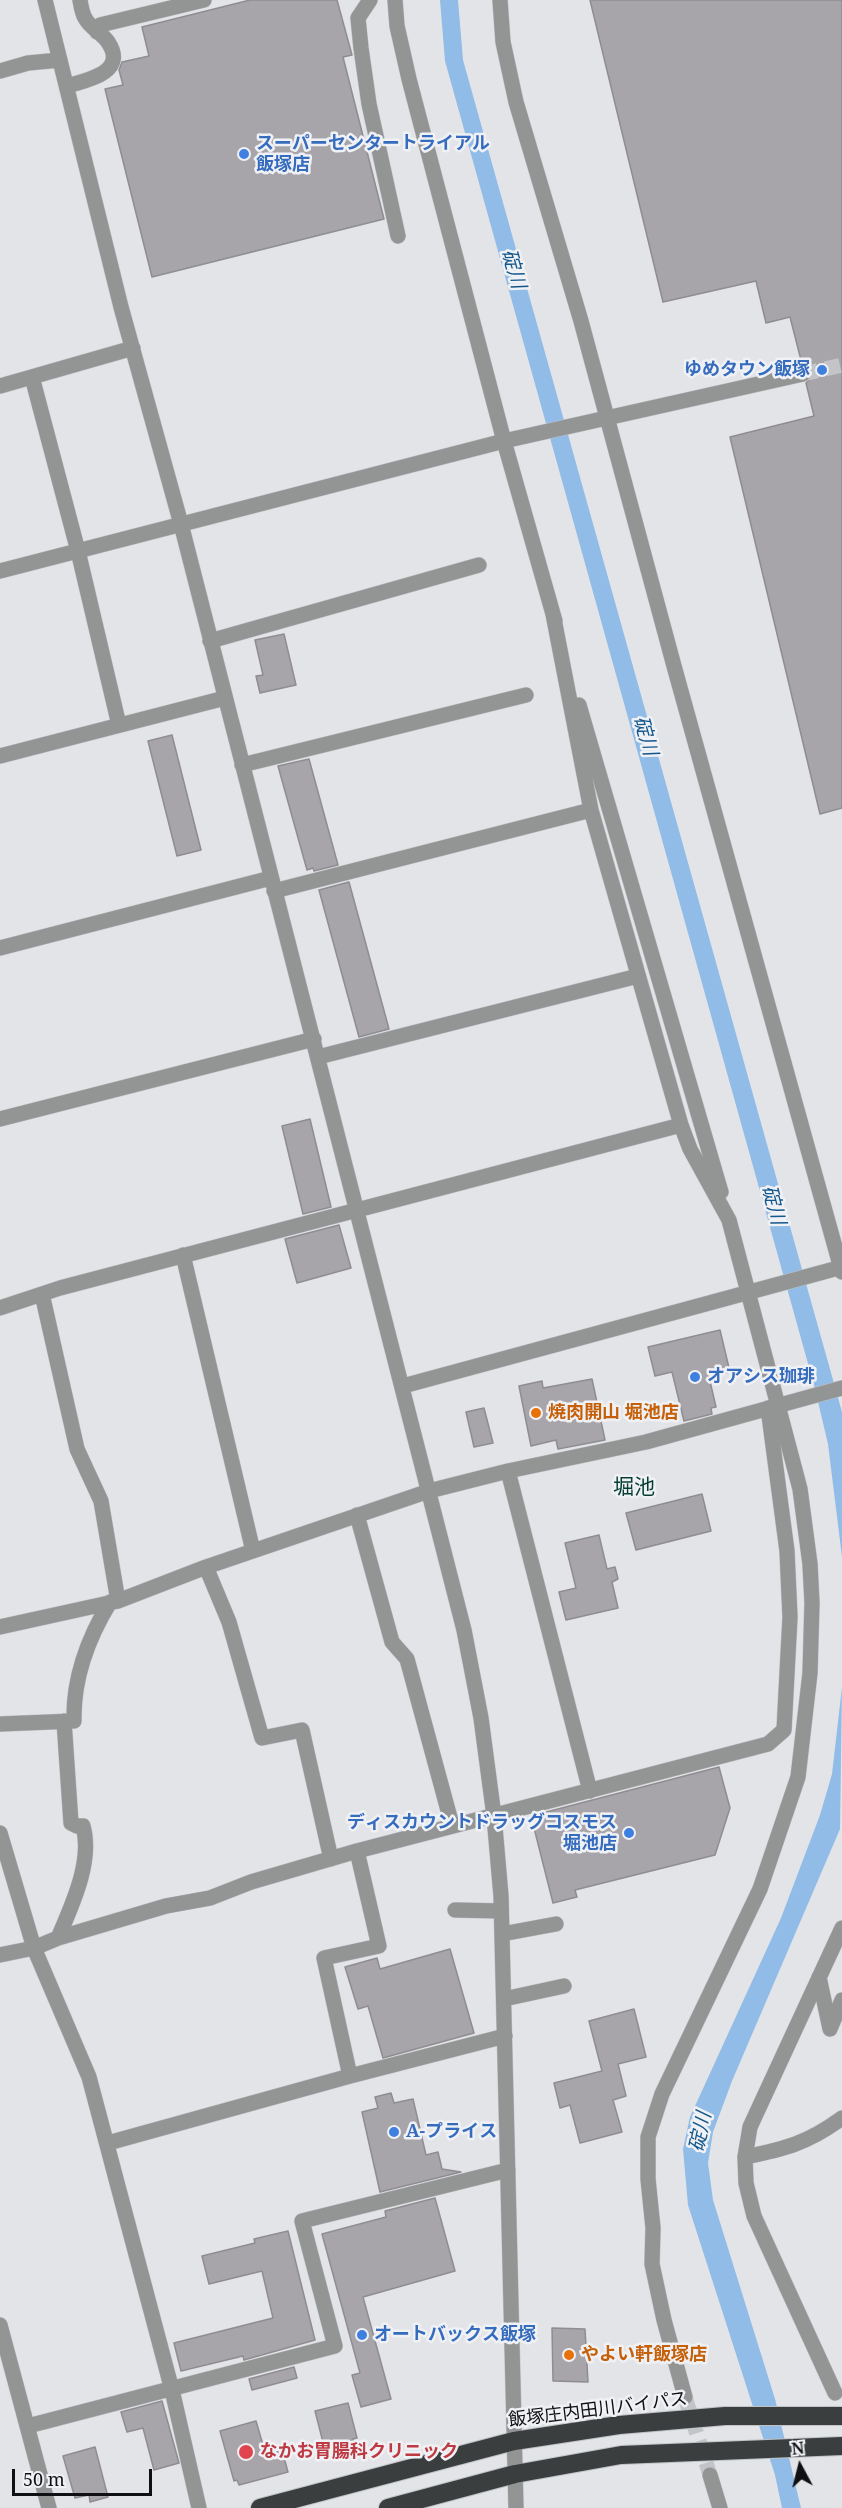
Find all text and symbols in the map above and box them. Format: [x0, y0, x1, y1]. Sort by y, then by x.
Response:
place label: スーパーセンタートライアル 飯塚店 [256, 133, 490, 176]
marker: スーパーセンタートライアル 飯塚店 [237, 147, 251, 161]
water label: 碇川 [496, 246, 530, 292]
place label: ゆめタウン飯塚 [684, 359, 810, 381]
marker: ゆめタウン飯塚 [815, 363, 829, 377]
water label: 碇川 [628, 713, 662, 759]
water label: 碇川 [756, 1183, 790, 1227]
place label: オアシス珈琲 [707, 1366, 815, 1388]
marker: オアシス珈琲 [688, 1370, 702, 1384]
place label: 焼肉開山 堀池店 [548, 1402, 679, 1424]
marker: 焼肉開山 堀池店 [529, 1406, 543, 1420]
district label: 堀池 [613, 1475, 655, 1501]
place label: ディスカウントドラッグコスモス 堀池店 [347, 1812, 617, 1854]
marker: ディスカウントドラッグコスモス 堀池店 [622, 1826, 636, 1840]
water label: 碇川 [685, 2110, 717, 2154]
place label: A-プライス [406, 2121, 497, 2143]
marker: A-プライス [387, 2125, 401, 2139]
place label: オートバックス飯塚 [374, 2324, 536, 2346]
marker: オートバックス飯塚 [355, 2328, 369, 2342]
place label: やよい軒飯塚店 [581, 2344, 707, 2366]
marker: やよい軒飯塚店 [562, 2348, 576, 2362]
street label: 飯塚庄内田川バイパス [507, 2388, 689, 2432]
north arrow [770, 2436, 830, 2496]
text: N [790, 2436, 805, 2460]
place label: なかお胃腸科クリニック [260, 2441, 458, 2463]
marker: なかお胃腸科クリニック [237, 2443, 255, 2461]
scale bar [15, 2457, 154, 2495]
text: 50 m [23, 2467, 65, 2491]

